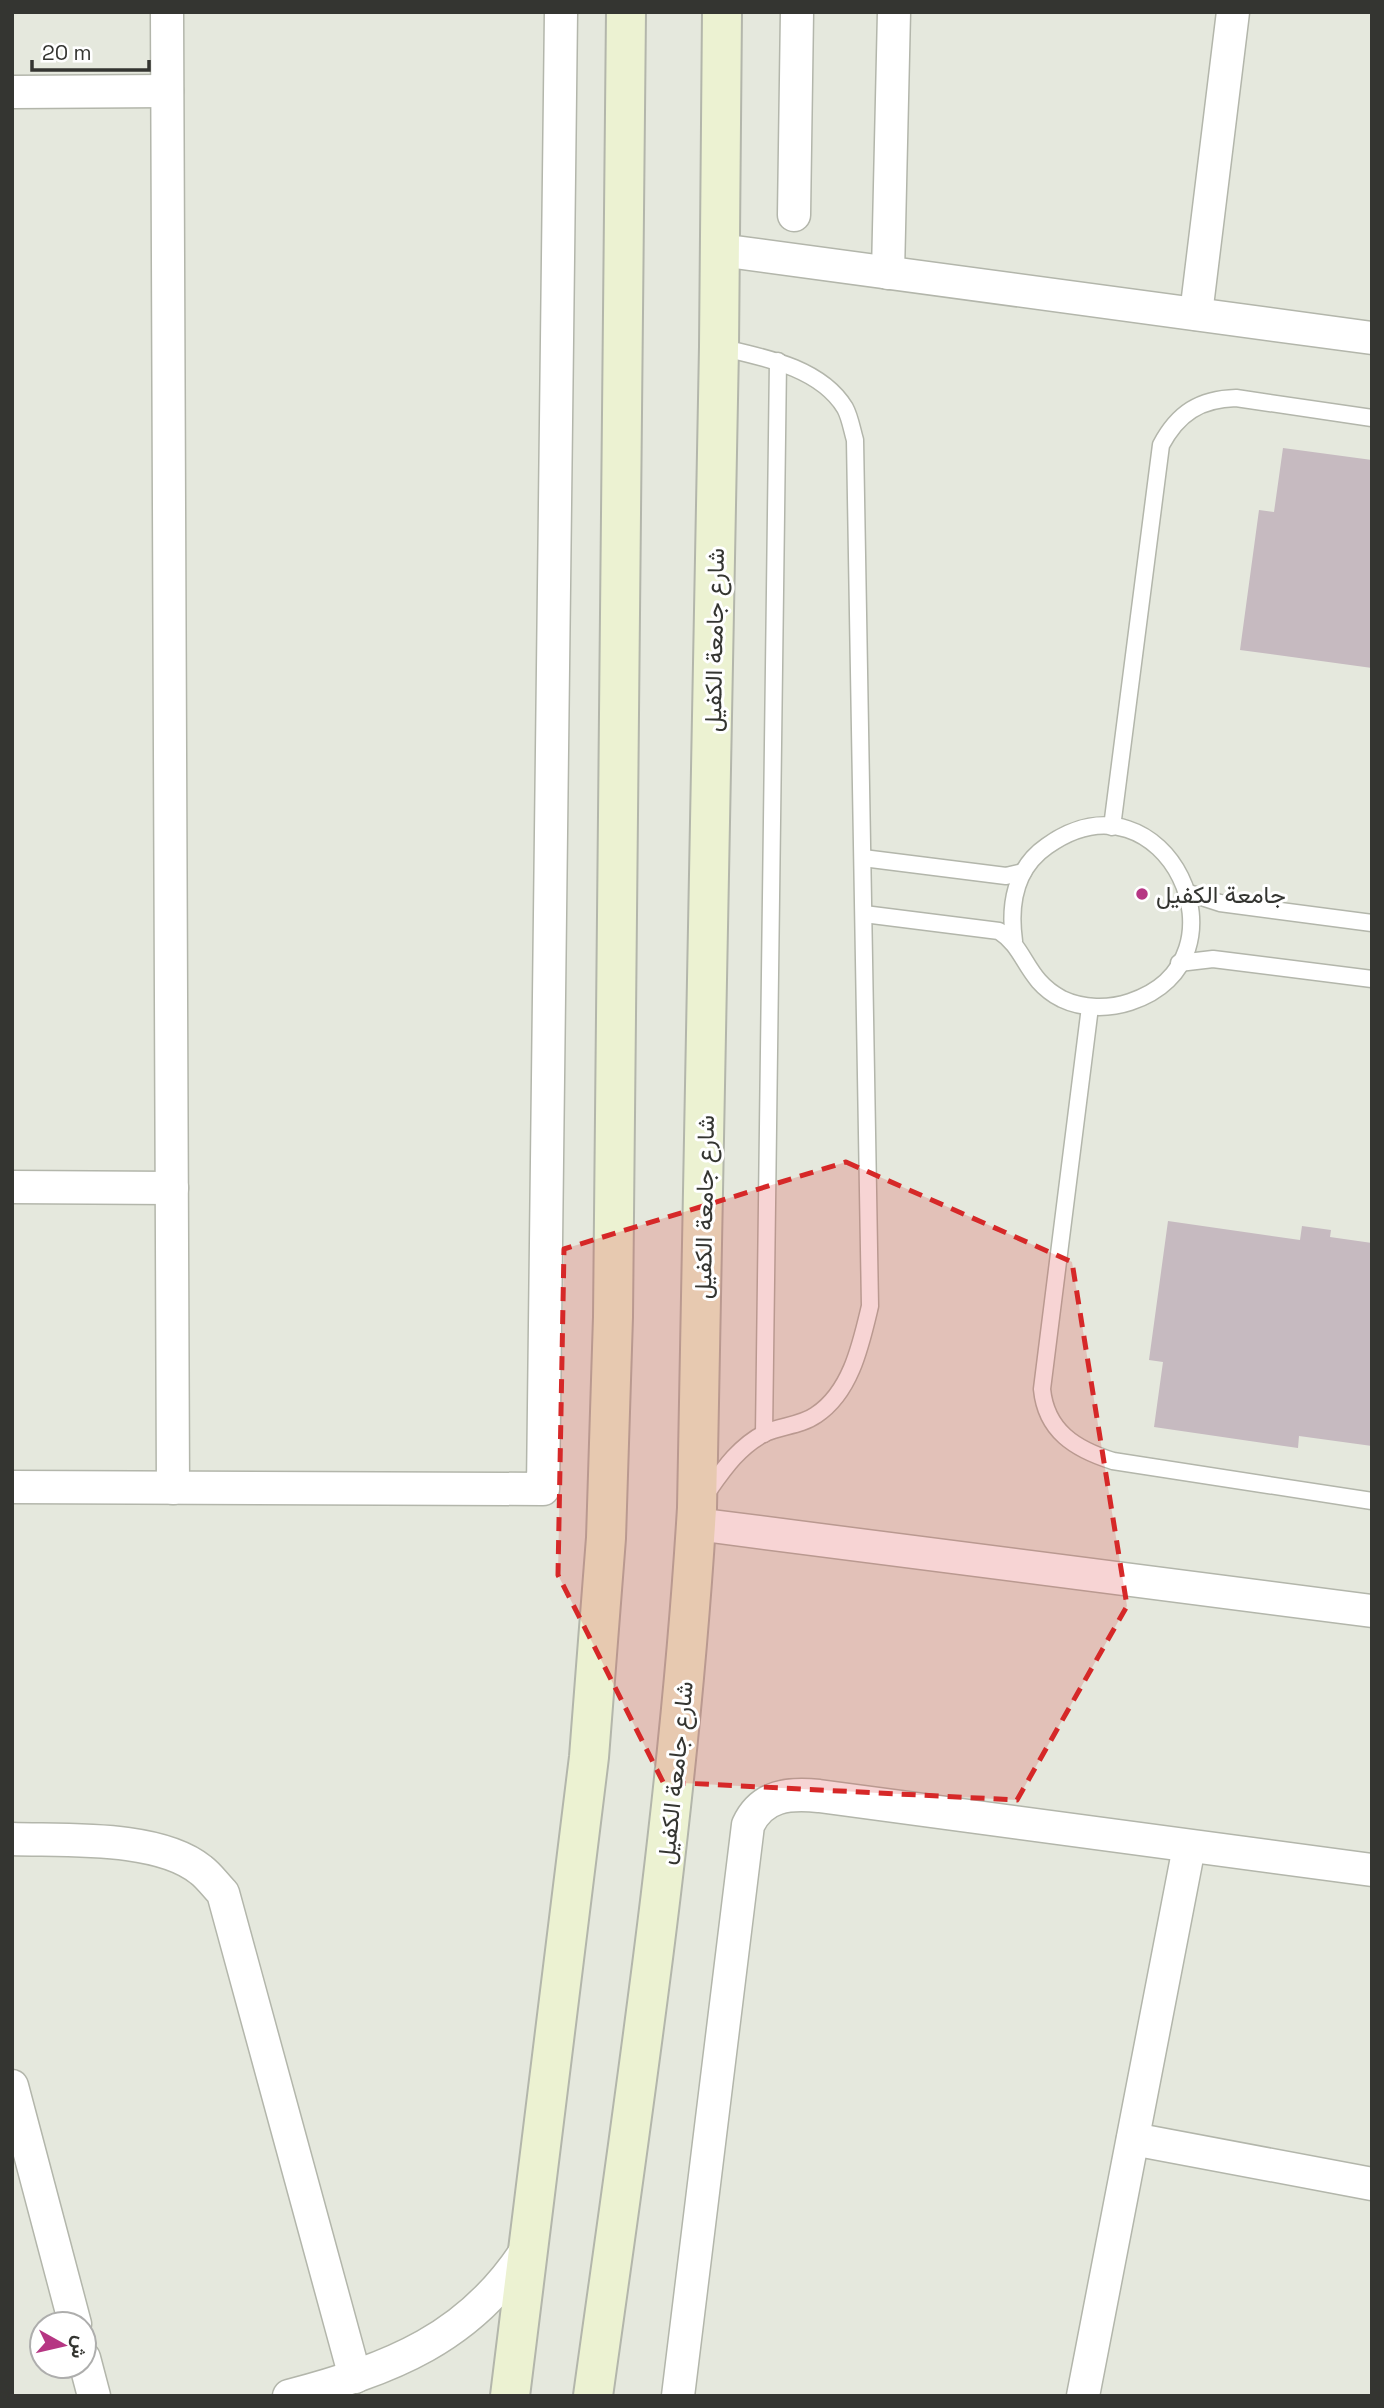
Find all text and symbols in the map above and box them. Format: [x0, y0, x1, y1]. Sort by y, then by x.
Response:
scale bar [32, 28, 149, 72]
text: 20 m [42, 39, 92, 66]
street label: شارع جامعة الكفيل [697, 548, 732, 732]
place label: جامعة الكفيل [1156, 879, 1286, 910]
marker: جامعة الكفيل [1134, 886, 1150, 902]
street label: شارع جامعة الكفيل [687, 1115, 722, 1299]
street label: شارع جامعة الكفيل [650, 1680, 701, 1866]
north arrow [28, 2310, 98, 2380]
text: ش [65, 2334, 93, 2361]

